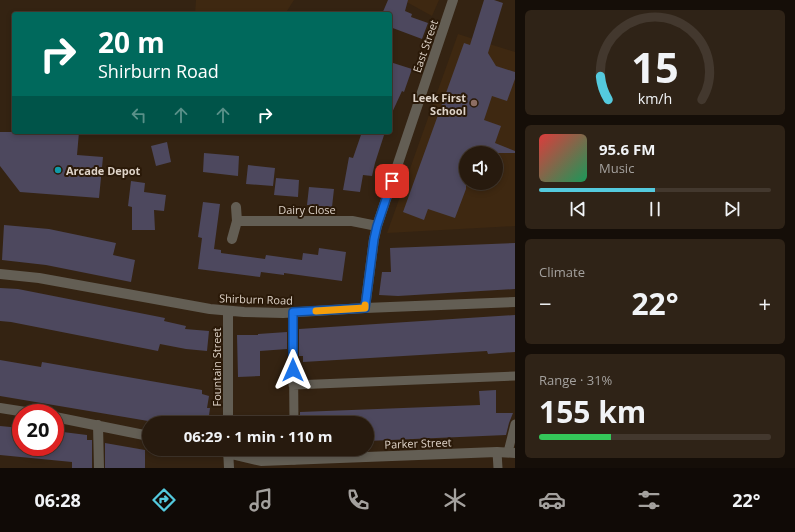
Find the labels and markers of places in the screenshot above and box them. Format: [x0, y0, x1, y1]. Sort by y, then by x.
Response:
place label: Leek First School [412, 90, 466, 118]
marker: Leek First School [469, 98, 479, 108]
place label: Arcade Depot [66, 163, 141, 178]
pin [375, 164, 409, 198]
marker: Arcade Depot [53, 165, 63, 175]

